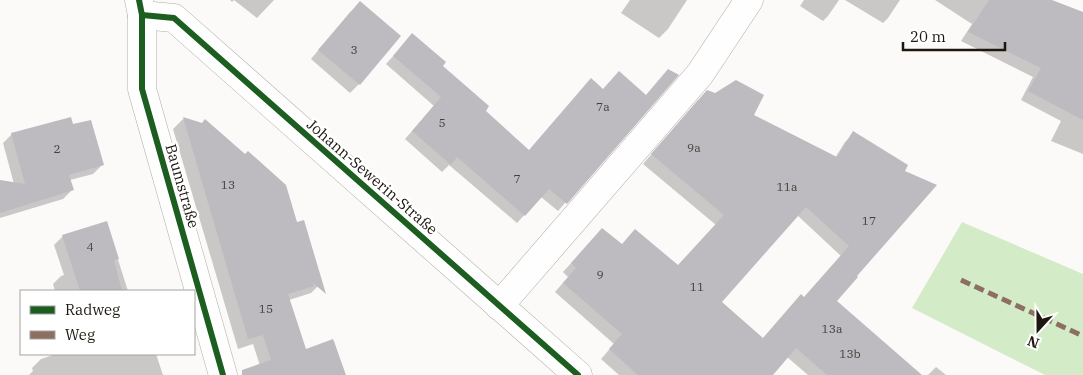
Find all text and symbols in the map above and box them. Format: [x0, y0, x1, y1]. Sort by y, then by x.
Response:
scale bar [903, 20, 1006, 52]
text: 20 m [910, 27, 946, 46]
house number: 3 [350, 42, 358, 57]
house number: 7a [596, 99, 610, 114]
street label: Johann-Sewerin-Straße [303, 115, 442, 239]
house number: 5 [438, 115, 446, 130]
house number: 9a [687, 140, 701, 155]
house number: 2 [53, 141, 61, 156]
street label: Baumstraße [161, 142, 204, 230]
house number: 7 [513, 171, 521, 186]
house number: 13 [221, 177, 235, 192]
house number: 11a [777, 179, 798, 194]
house number: 17 [862, 213, 876, 228]
house number: 4 [86, 239, 94, 254]
house number: 9 [596, 267, 604, 282]
house number: 11 [690, 279, 704, 294]
legend [20, 290, 195, 355]
text: Radweg [65, 300, 120, 319]
house number: 15 [259, 301, 273, 316]
north arrow [1013, 305, 1063, 355]
house number: 13a [822, 321, 843, 336]
text: Weg [65, 325, 95, 344]
text: N [1025, 332, 1042, 353]
house number: 13b [839, 346, 861, 361]

